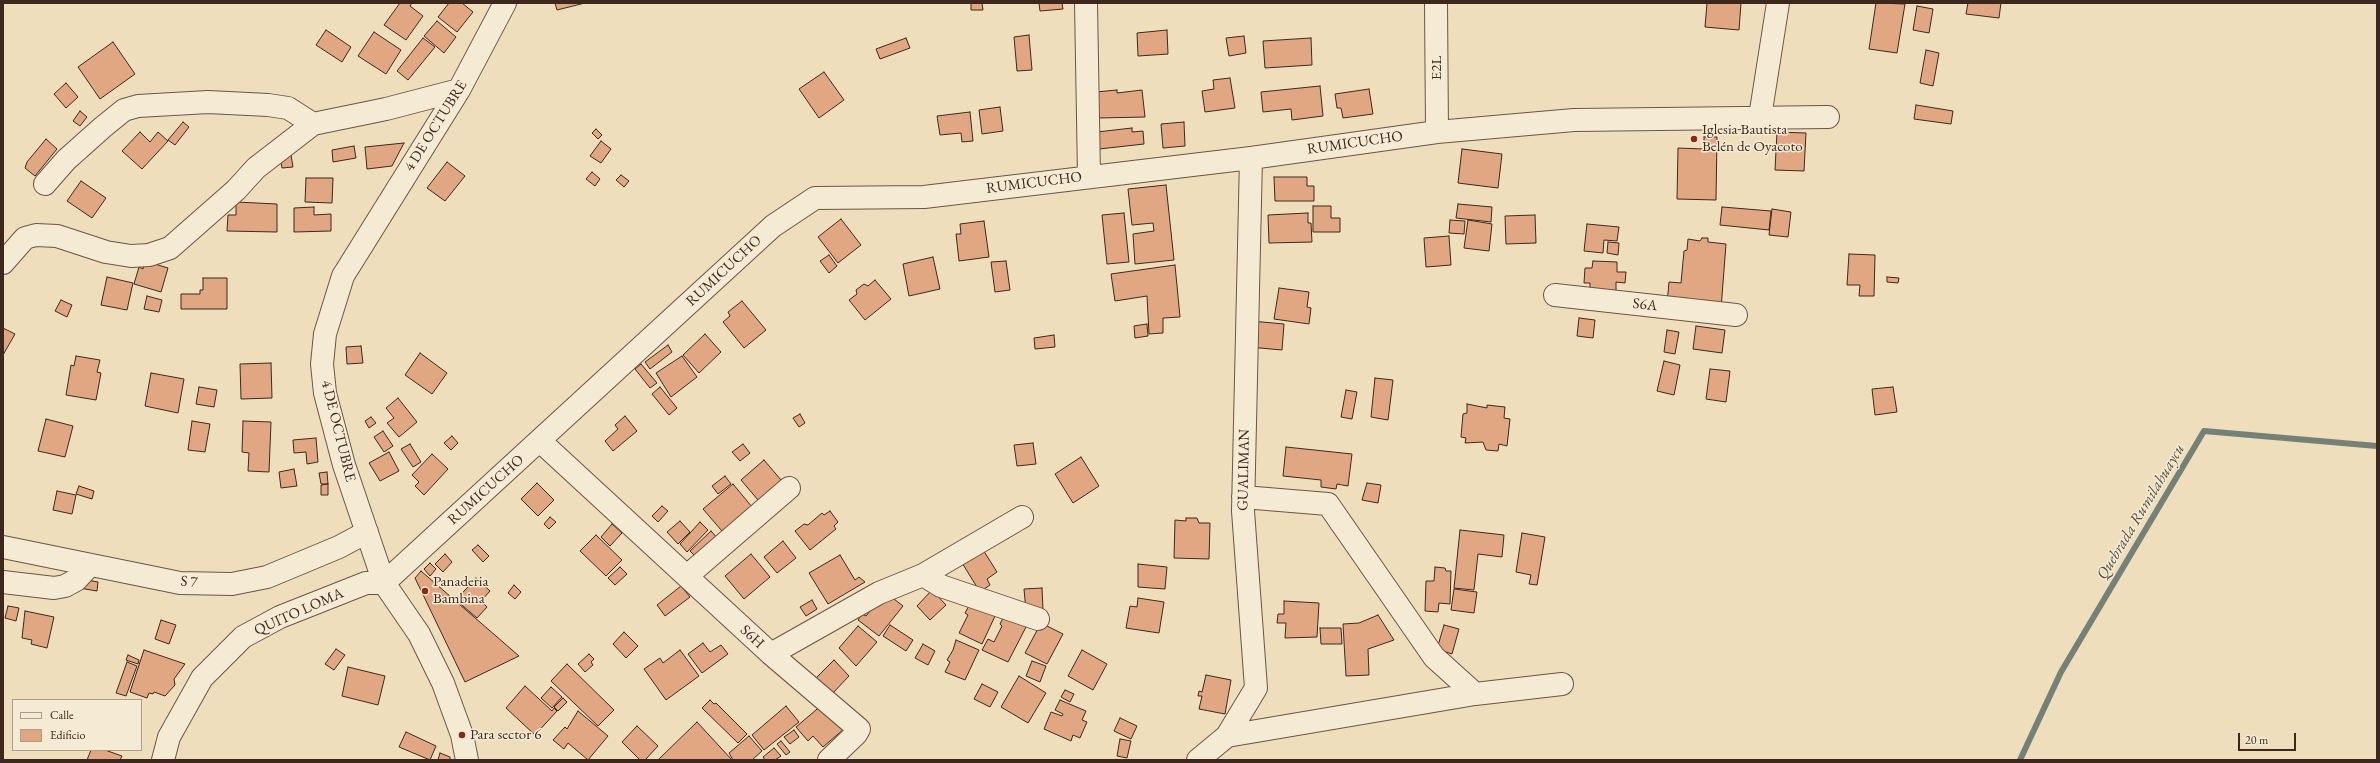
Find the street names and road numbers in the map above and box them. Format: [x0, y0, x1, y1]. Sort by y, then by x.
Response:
street label: E2L [1428, 56, 1446, 80]
street label: 4 DE OCTUBRE [401, 77, 471, 175]
street label: RUMICUCHO [1306, 127, 1404, 159]
street label: RUMICUCHO [985, 168, 1083, 198]
street label: RUMICUCHO [683, 232, 765, 310]
street label: S6A [1632, 295, 1658, 315]
street label: 4 DE OCTUBRE [317, 378, 359, 484]
street label: GUALIMAN [1234, 429, 1254, 511]
street label: RUMICUCHO [444, 451, 528, 529]
street label: S 7 [180, 572, 198, 592]
street label: QUITO LOMA [252, 584, 346, 640]
street label: S6H [736, 621, 768, 653]

